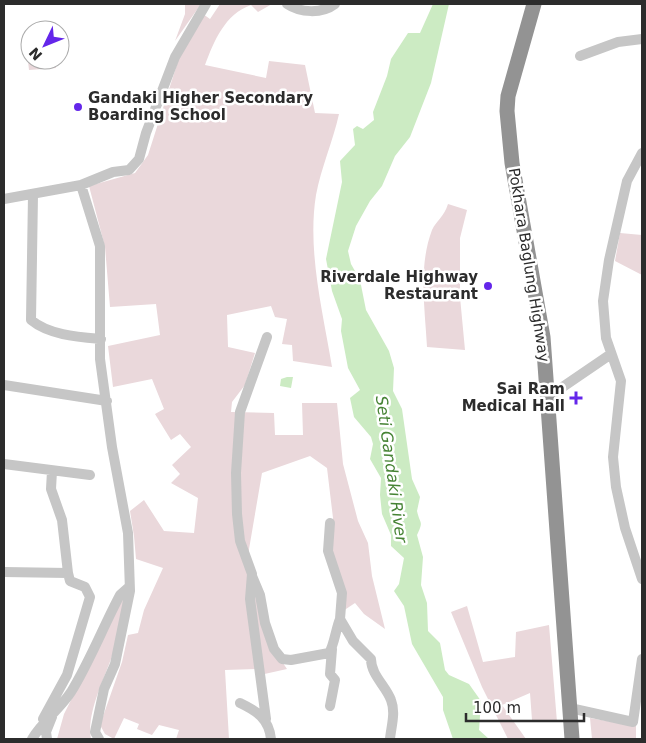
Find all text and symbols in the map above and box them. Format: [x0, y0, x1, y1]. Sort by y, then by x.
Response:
north arrow [20, 20, 70, 70]
text: N [26, 44, 45, 64]
place label: Gandaki Higher Secondary Boarding School [88, 89, 313, 124]
marker: Gandaki Higher Secondary Boarding School [72, 101, 84, 113]
street label: Pokhara Baglung Highway [505, 167, 553, 364]
place label: Riverdale Highway Restaurant [320, 268, 478, 303]
marker: Riverdale Highway Restaurant [482, 280, 494, 292]
place label: Sai Ram Medical Hall [462, 380, 565, 415]
marker: Sai Ram Medical Hall [569, 391, 583, 405]
water label: Seti Gandaki River [372, 394, 411, 545]
scale bar [466, 690, 584, 722]
text: 100 m [473, 699, 521, 717]

